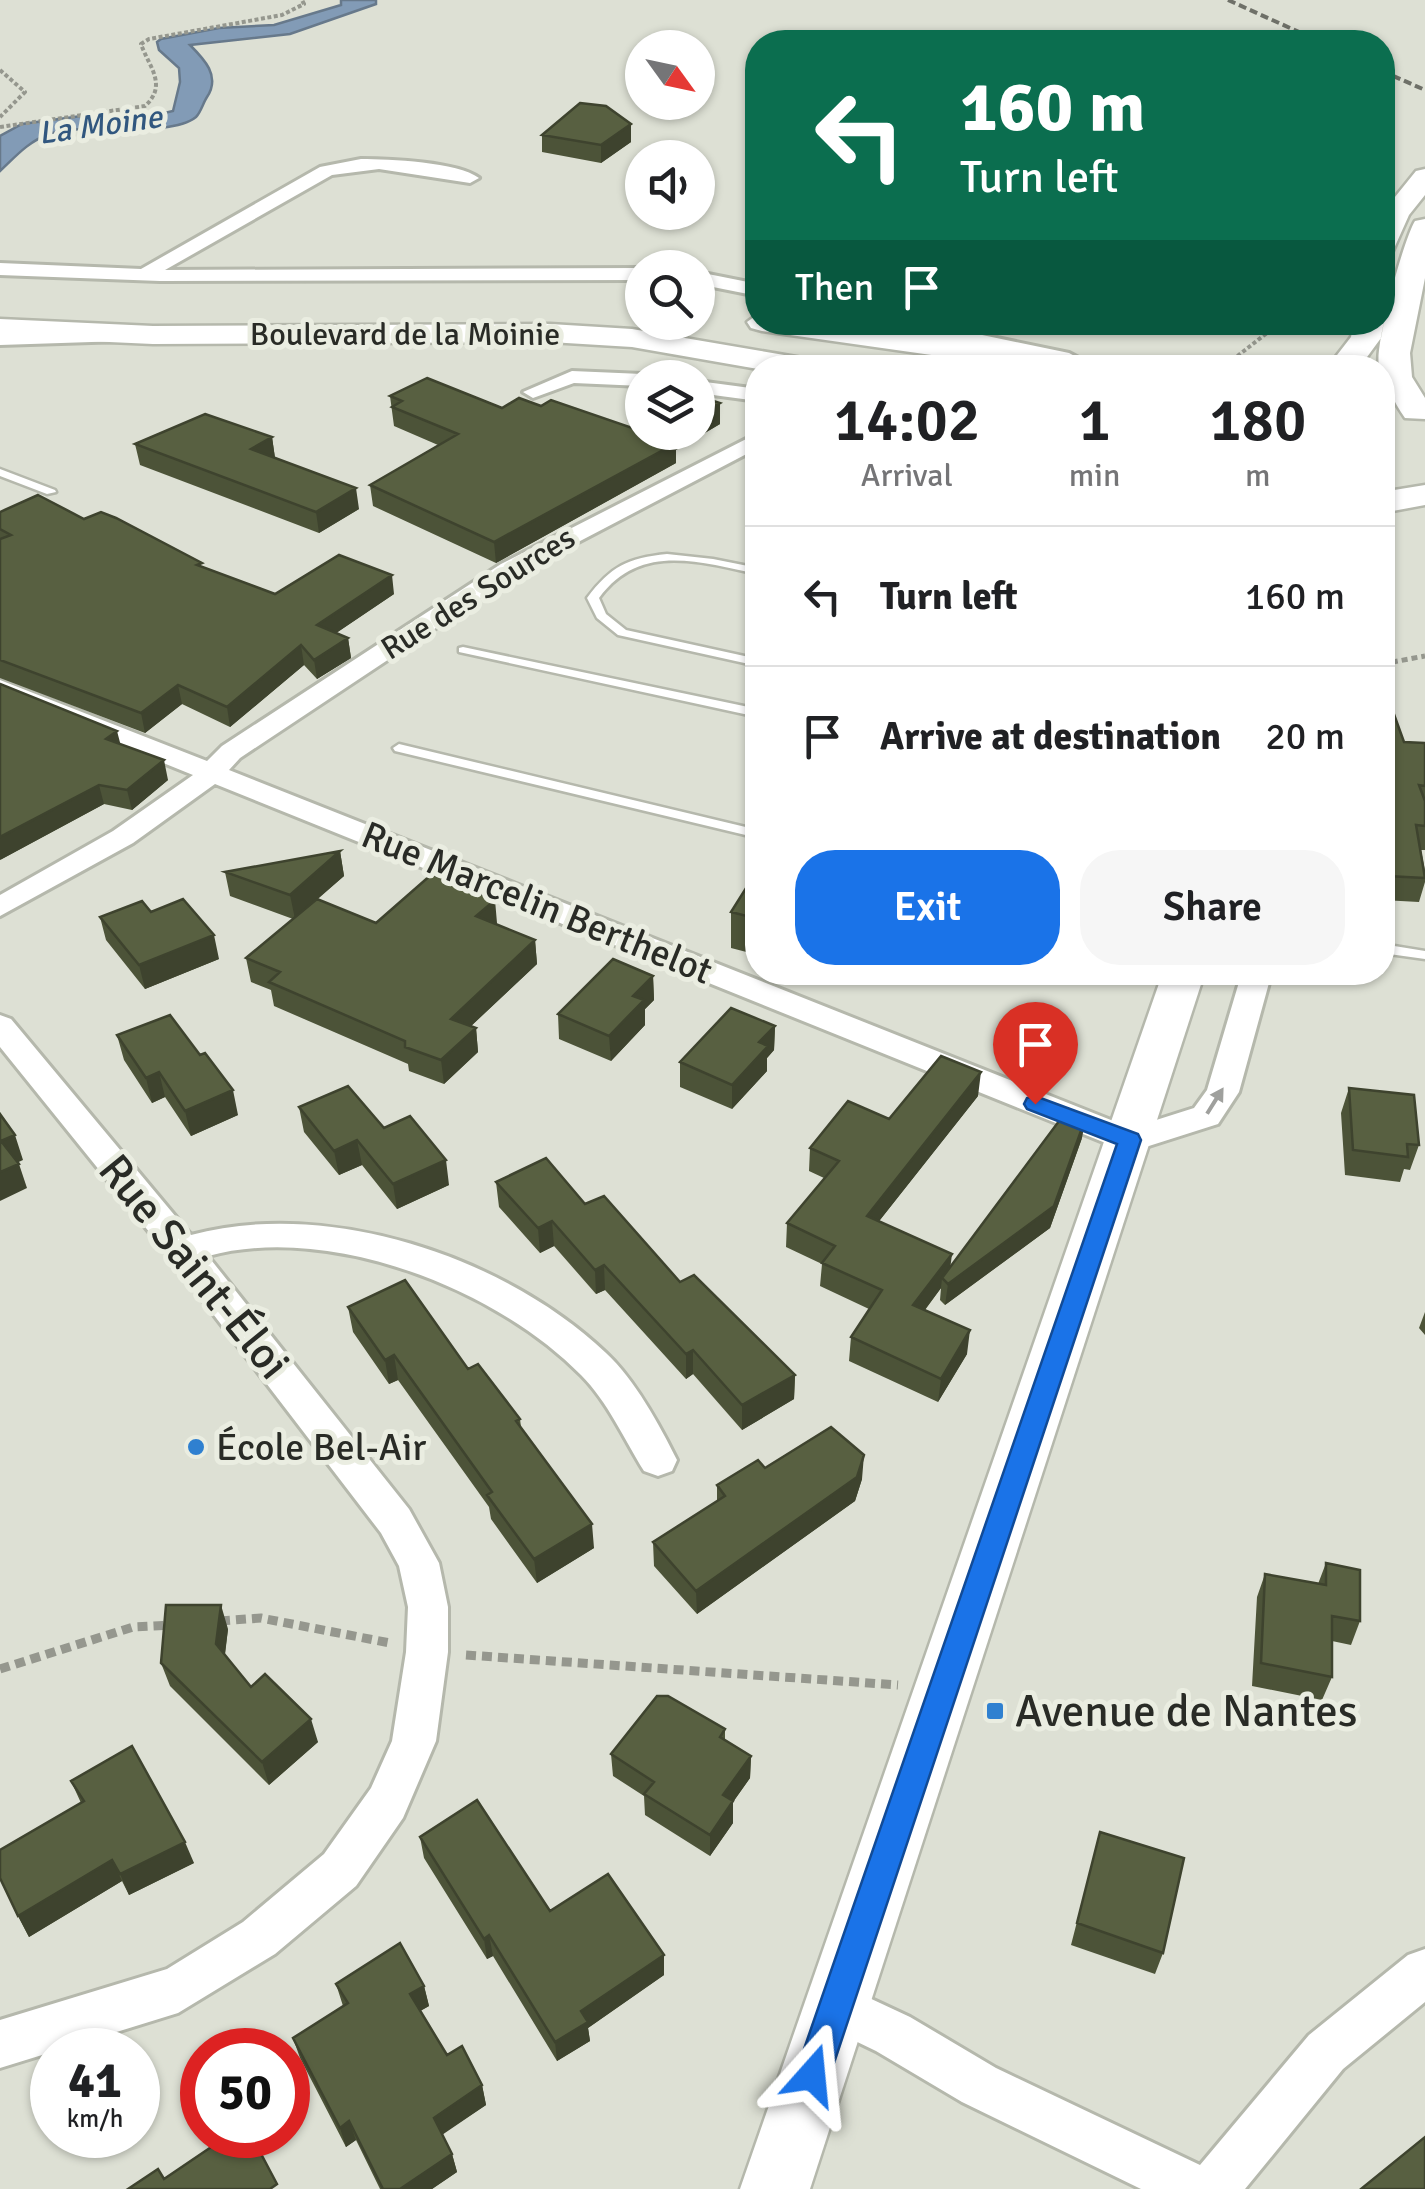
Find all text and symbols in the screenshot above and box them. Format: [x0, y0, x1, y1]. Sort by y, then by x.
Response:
north arrow [625, 30, 715, 120]
map controls [625, 30, 715, 450]
text: 160 m [960, 64, 1145, 150]
icon: left [795, 70, 925, 200]
water label: La Moine [36, 97, 166, 153]
button: sound [625, 140, 715, 230]
text: Turn left [960, 150, 1119, 205]
button: search [625, 250, 715, 340]
icon: arrive [894, 260, 949, 315]
text: Then [795, 264, 874, 311]
street label: Boulevard de la Moinie [250, 315, 560, 354]
button: layers [625, 360, 715, 450]
text: 14:02 [834, 384, 980, 458]
text: 1 [1078, 384, 1111, 458]
text: 180 [1209, 384, 1306, 458]
text: Arrival [861, 456, 953, 495]
text: min [1069, 456, 1120, 495]
text: m [1245, 456, 1271, 495]
street label: Rue des Sources [374, 518, 582, 668]
icon: left [795, 569, 850, 624]
text: Turn left [880, 573, 1018, 620]
text: 160 m [1245, 573, 1345, 620]
icon: arrive [795, 709, 850, 764]
text: Arrive at destination [880, 713, 1221, 760]
text: 20 m [1265, 713, 1345, 760]
street label: Rue Marcelin Berthelot [355, 811, 719, 995]
button: Exit [795, 850, 1060, 965]
button: Share [1080, 850, 1345, 965]
pin [993, 1002, 1078, 1105]
icon: arrive [1008, 1017, 1063, 1072]
one-way arrow [1205, 1088, 1224, 1115]
street label: Rue Saint-Éloi [87, 1144, 301, 1390]
place label: École Bel-Air [216, 1424, 426, 1471]
marker: École Bel-Air [185, 1436, 207, 1458]
place label: Avenue de Nantes [1015, 1684, 1357, 1739]
marker: Avenue de Nantes [984, 1700, 1006, 1722]
position arrow [760, 2023, 864, 2127]
speed limit sign: 50 [180, 2028, 310, 2158]
text: 41 [68, 2050, 122, 2112]
text: km/h [67, 2103, 123, 2134]

